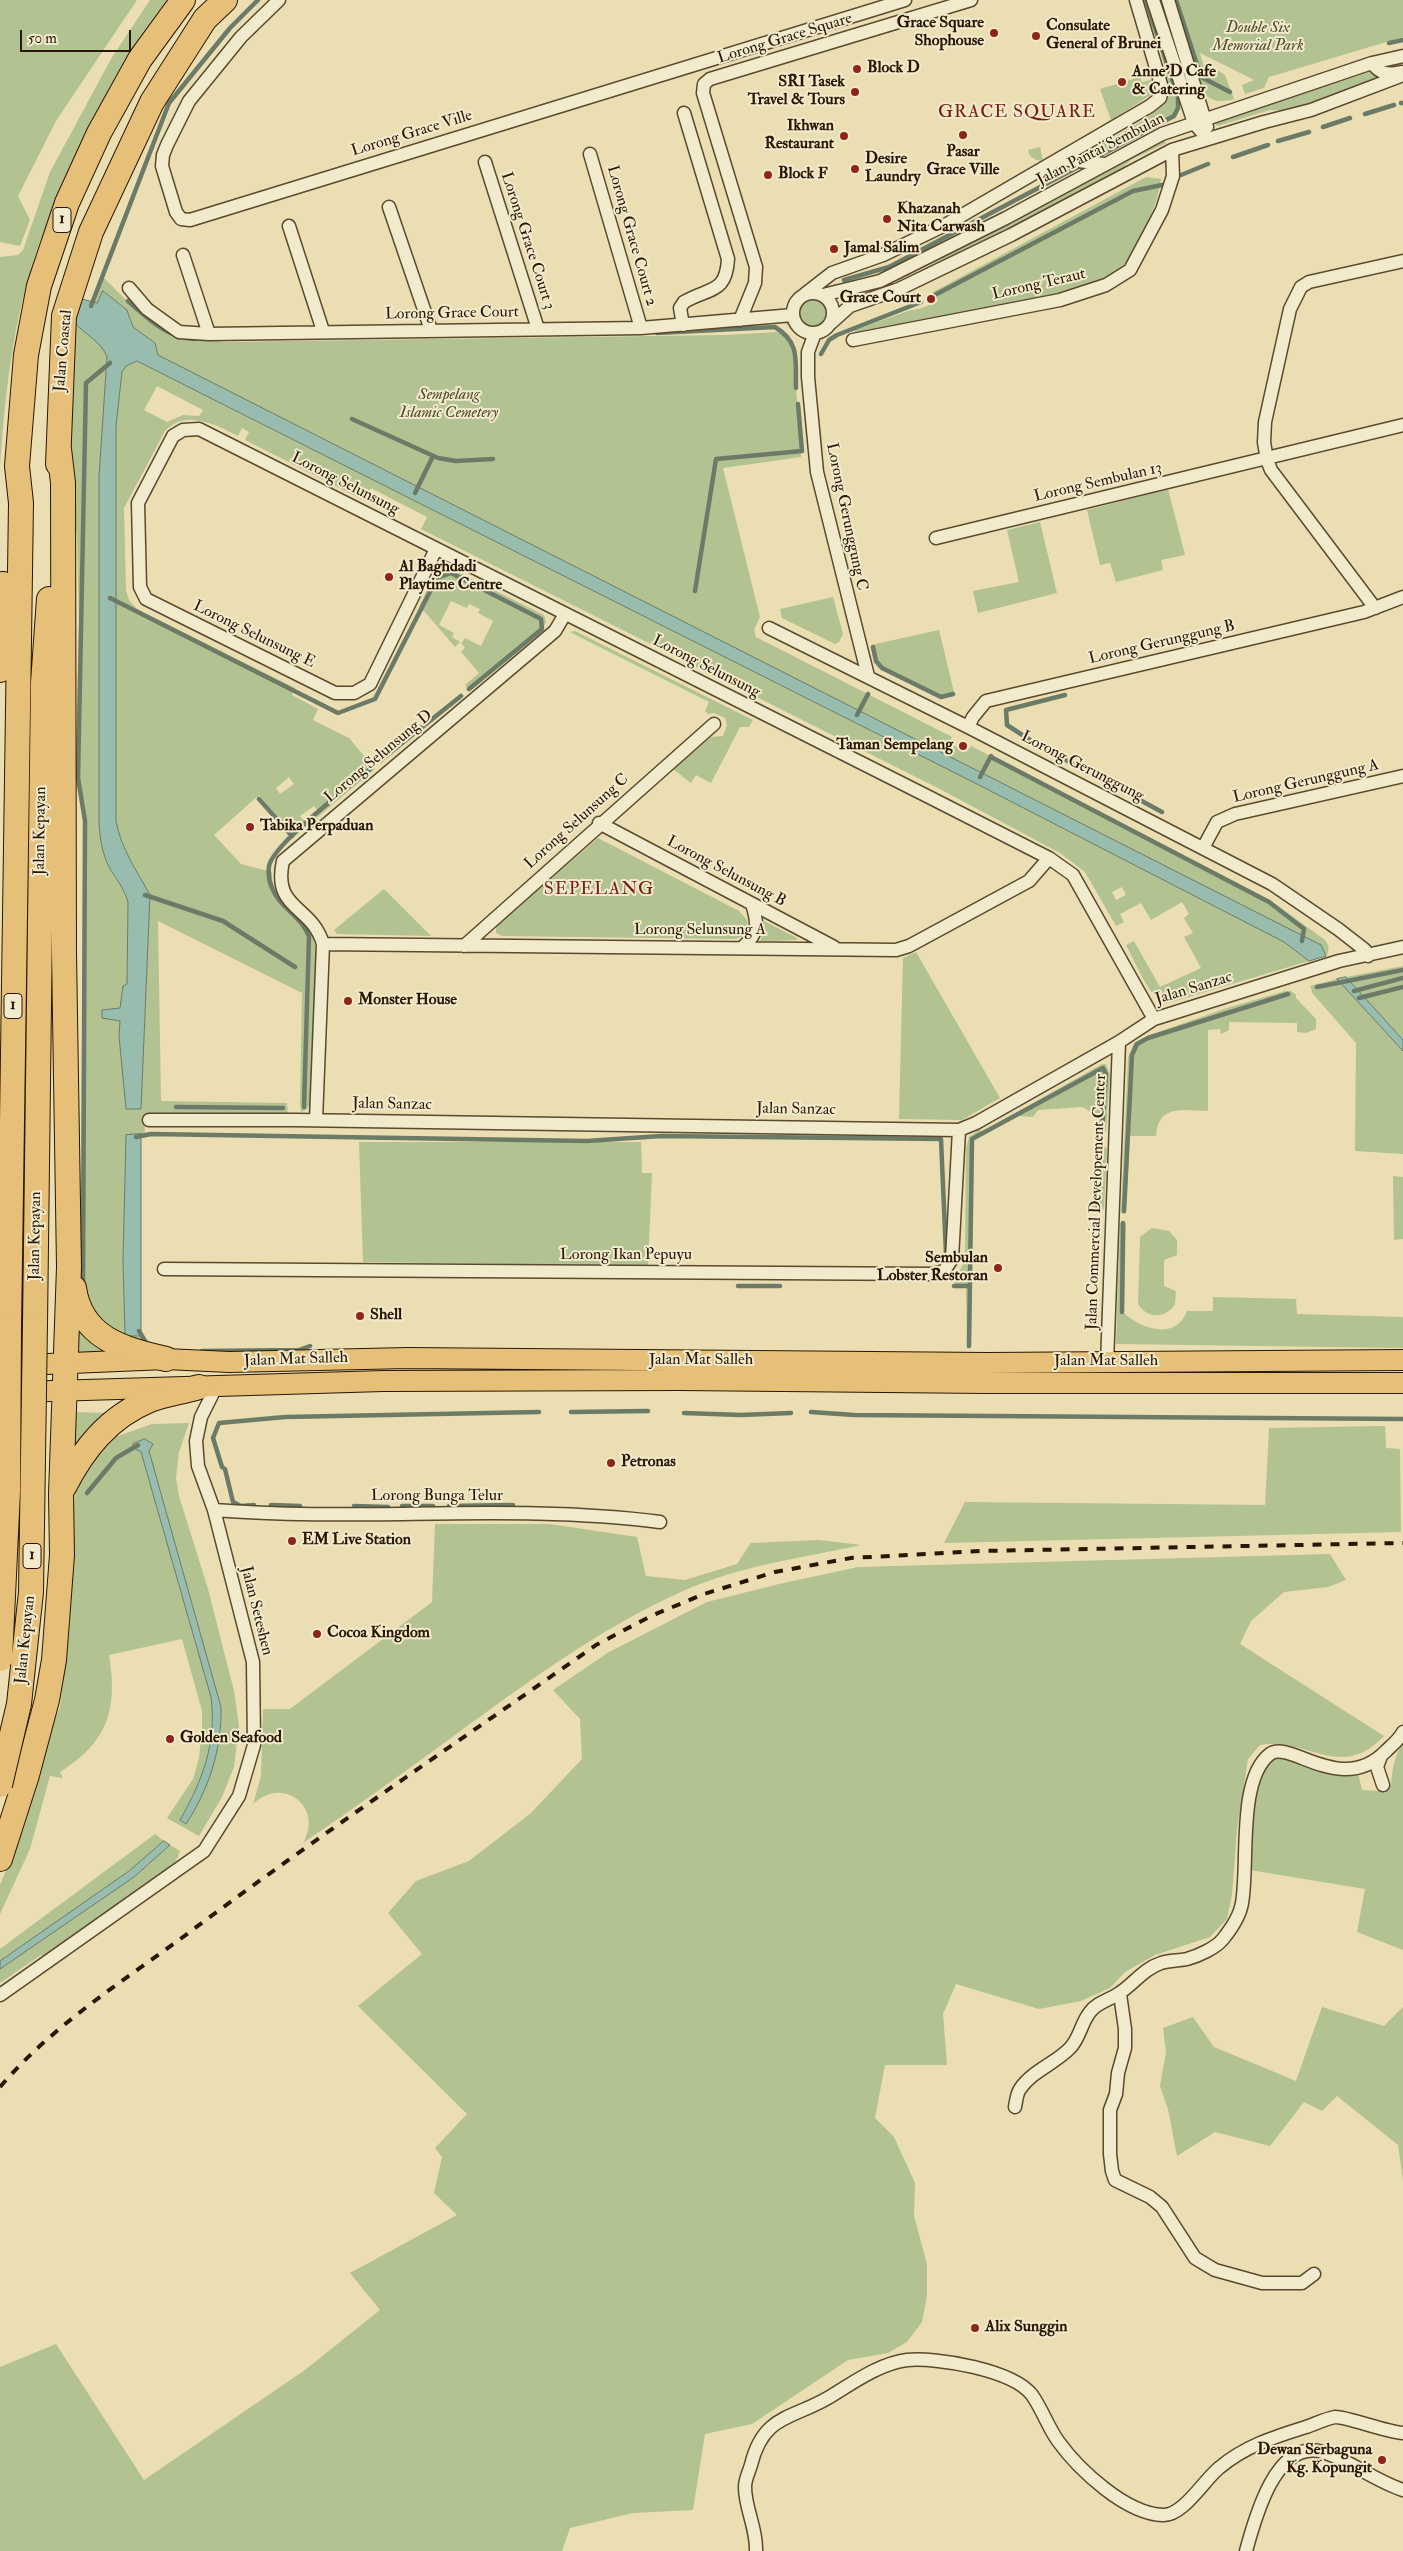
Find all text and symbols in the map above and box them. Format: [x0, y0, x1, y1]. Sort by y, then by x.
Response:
street label: Lorong Grace Square [715, 9, 855, 69]
place label: Grace Square Shophouse [897, 14, 984, 52]
place label: Consulate General of Brunei [1046, 17, 1161, 55]
park label: Double Six Memorial Park [1212, 19, 1304, 57]
scale bar [22, 20, 134, 52]
marker: Grace Square Shophouse [988, 27, 1000, 39]
text: 50 m [28, 29, 57, 48]
marker: Consulate General of Brunei [1030, 30, 1042, 42]
place label: Block D [867, 59, 920, 79]
marker: Block D [851, 63, 863, 75]
place label: Anne'D Cafe & Catering [1132, 63, 1216, 101]
place label: SRI Tasek Travel & Tours [748, 73, 845, 111]
marker: Anne'D Cafe & Catering [1116, 76, 1128, 88]
marker: SRI Tasek Travel & Tours [849, 86, 861, 98]
district label: GRACE SQUARE [936, 102, 1098, 124]
street label: Lorong Grace Ville [349, 107, 475, 161]
street label: Jalan Pantai Sembulan [1034, 109, 1168, 191]
place label: Ikhwan Restaurant [765, 117, 834, 155]
marker: Pasar Grace Ville [957, 129, 969, 141]
marker: Ikhwan Restaurant [838, 130, 850, 142]
place label: Pasar Grace Ville [927, 143, 999, 181]
place label: Desire Laundry [865, 150, 921, 188]
marker: Desire Laundry [849, 163, 861, 175]
street label: Lorong Grace Court 2 [602, 164, 660, 308]
place label: Block F [778, 165, 828, 185]
marker: Block F [762, 169, 774, 181]
street label: Lorong Grace Court 3 [496, 170, 558, 312]
place label: Khazanah Nita Carwash [897, 200, 985, 238]
road number: 1 [53, 208, 71, 232]
marker: Khazanah Nita Carwash [881, 213, 893, 225]
place label: Jamal Salim [844, 239, 919, 259]
marker: Jamal Salim [828, 243, 840, 255]
street label: Lorong Teraut [991, 265, 1087, 305]
place label: Grace Court [840, 289, 921, 309]
marker: Grace Court [925, 293, 937, 305]
street label: Lorong Grace Court [385, 303, 519, 325]
street label: Jalan Coastal [51, 309, 77, 393]
park label: Sempelang Islamic Cemetery [400, 386, 498, 424]
street label: Lorong Gerunggung C [821, 441, 871, 593]
street label: Lorong Selunsung [288, 449, 402, 519]
street label: Lorong Sembulan 13 [1032, 459, 1164, 507]
place label: Al Baghdadi Playtime Centre [399, 558, 502, 596]
marker: Al Baghdadi Playtime Centre [383, 571, 395, 583]
street label: Lorong Selunsung E [190, 597, 318, 673]
street label: Lorong Gerunggung B [1087, 617, 1237, 669]
street label: Lorong Selunsung [649, 632, 763, 702]
street label: Lorong Selunsung D [321, 706, 437, 808]
street label: Lorong Gerunggung [1017, 728, 1147, 806]
place label: Taman Sempelang [836, 736, 953, 756]
marker: Taman Sempelang [957, 740, 969, 752]
street label: Lorong Gerunggung A [1231, 756, 1381, 808]
street label: Lorong Selunsung C [521, 770, 633, 874]
street label: Jalan Kepayan [31, 786, 51, 876]
place label: Tabika Perpaduan [260, 817, 373, 837]
marker: Tabika Perpaduan [244, 821, 256, 833]
street label: Lorong Selunsung B [663, 832, 789, 912]
district label: SEPELANG [543, 879, 655, 901]
street label: Lorong Selunsung A [634, 921, 766, 941]
street label: Jalan Sanzac [1153, 968, 1235, 1010]
place label: Monster House [358, 991, 457, 1011]
road number: 1 [4, 994, 22, 1018]
marker: Monster House [342, 995, 354, 1007]
street label: Jalan Commercial Developement Center [1083, 1074, 1111, 1330]
street label: Jalan Sanzac [352, 1095, 432, 1115]
street label: Jalan Sanzac [756, 1100, 836, 1120]
street label: Jalan Kepayan [26, 1191, 46, 1281]
street label: Lorong Ikan Pepuyu [560, 1246, 692, 1266]
place label: Sembulan Lobster Restoran [877, 1249, 988, 1287]
marker: Sembulan Lobster Restoran [992, 1262, 1004, 1274]
place label: Shell [370, 1306, 402, 1326]
marker: Shell [354, 1310, 366, 1322]
street label: Jalan Mat Salleh [244, 1349, 348, 1371]
street label: Jalan Mat Salleh [649, 1351, 753, 1371]
street label: Jalan Mat Salleh [1054, 1352, 1158, 1372]
place label: Petronas [621, 1453, 676, 1473]
marker: Petronas [605, 1457, 617, 1469]
street label: Lorong Bunga Telur [371, 1487, 503, 1507]
place label: EM Live Station [302, 1531, 411, 1551]
marker: EM Live Station [286, 1535, 298, 1547]
road number: 1 [23, 1544, 41, 1568]
street label: Jalan Seteshen [236, 1564, 276, 1658]
street label: Jalan Kepayan [12, 1595, 40, 1685]
place label: Cocoa Kingdom [327, 1624, 430, 1644]
marker: Cocoa Kingdom [311, 1628, 323, 1640]
place label: Golden Seafood [180, 1729, 282, 1749]
marker: Golden Seafood [164, 1733, 176, 1745]
place label: Alix Sunggin [985, 2318, 1068, 2338]
marker: Alix Sunggin [969, 2322, 981, 2334]
place label: Dewan Serbaguna Kg. Kopungit [1257, 2441, 1372, 2479]
marker: Dewan Serbaguna Kg. Kopungit [1376, 2454, 1388, 2466]

